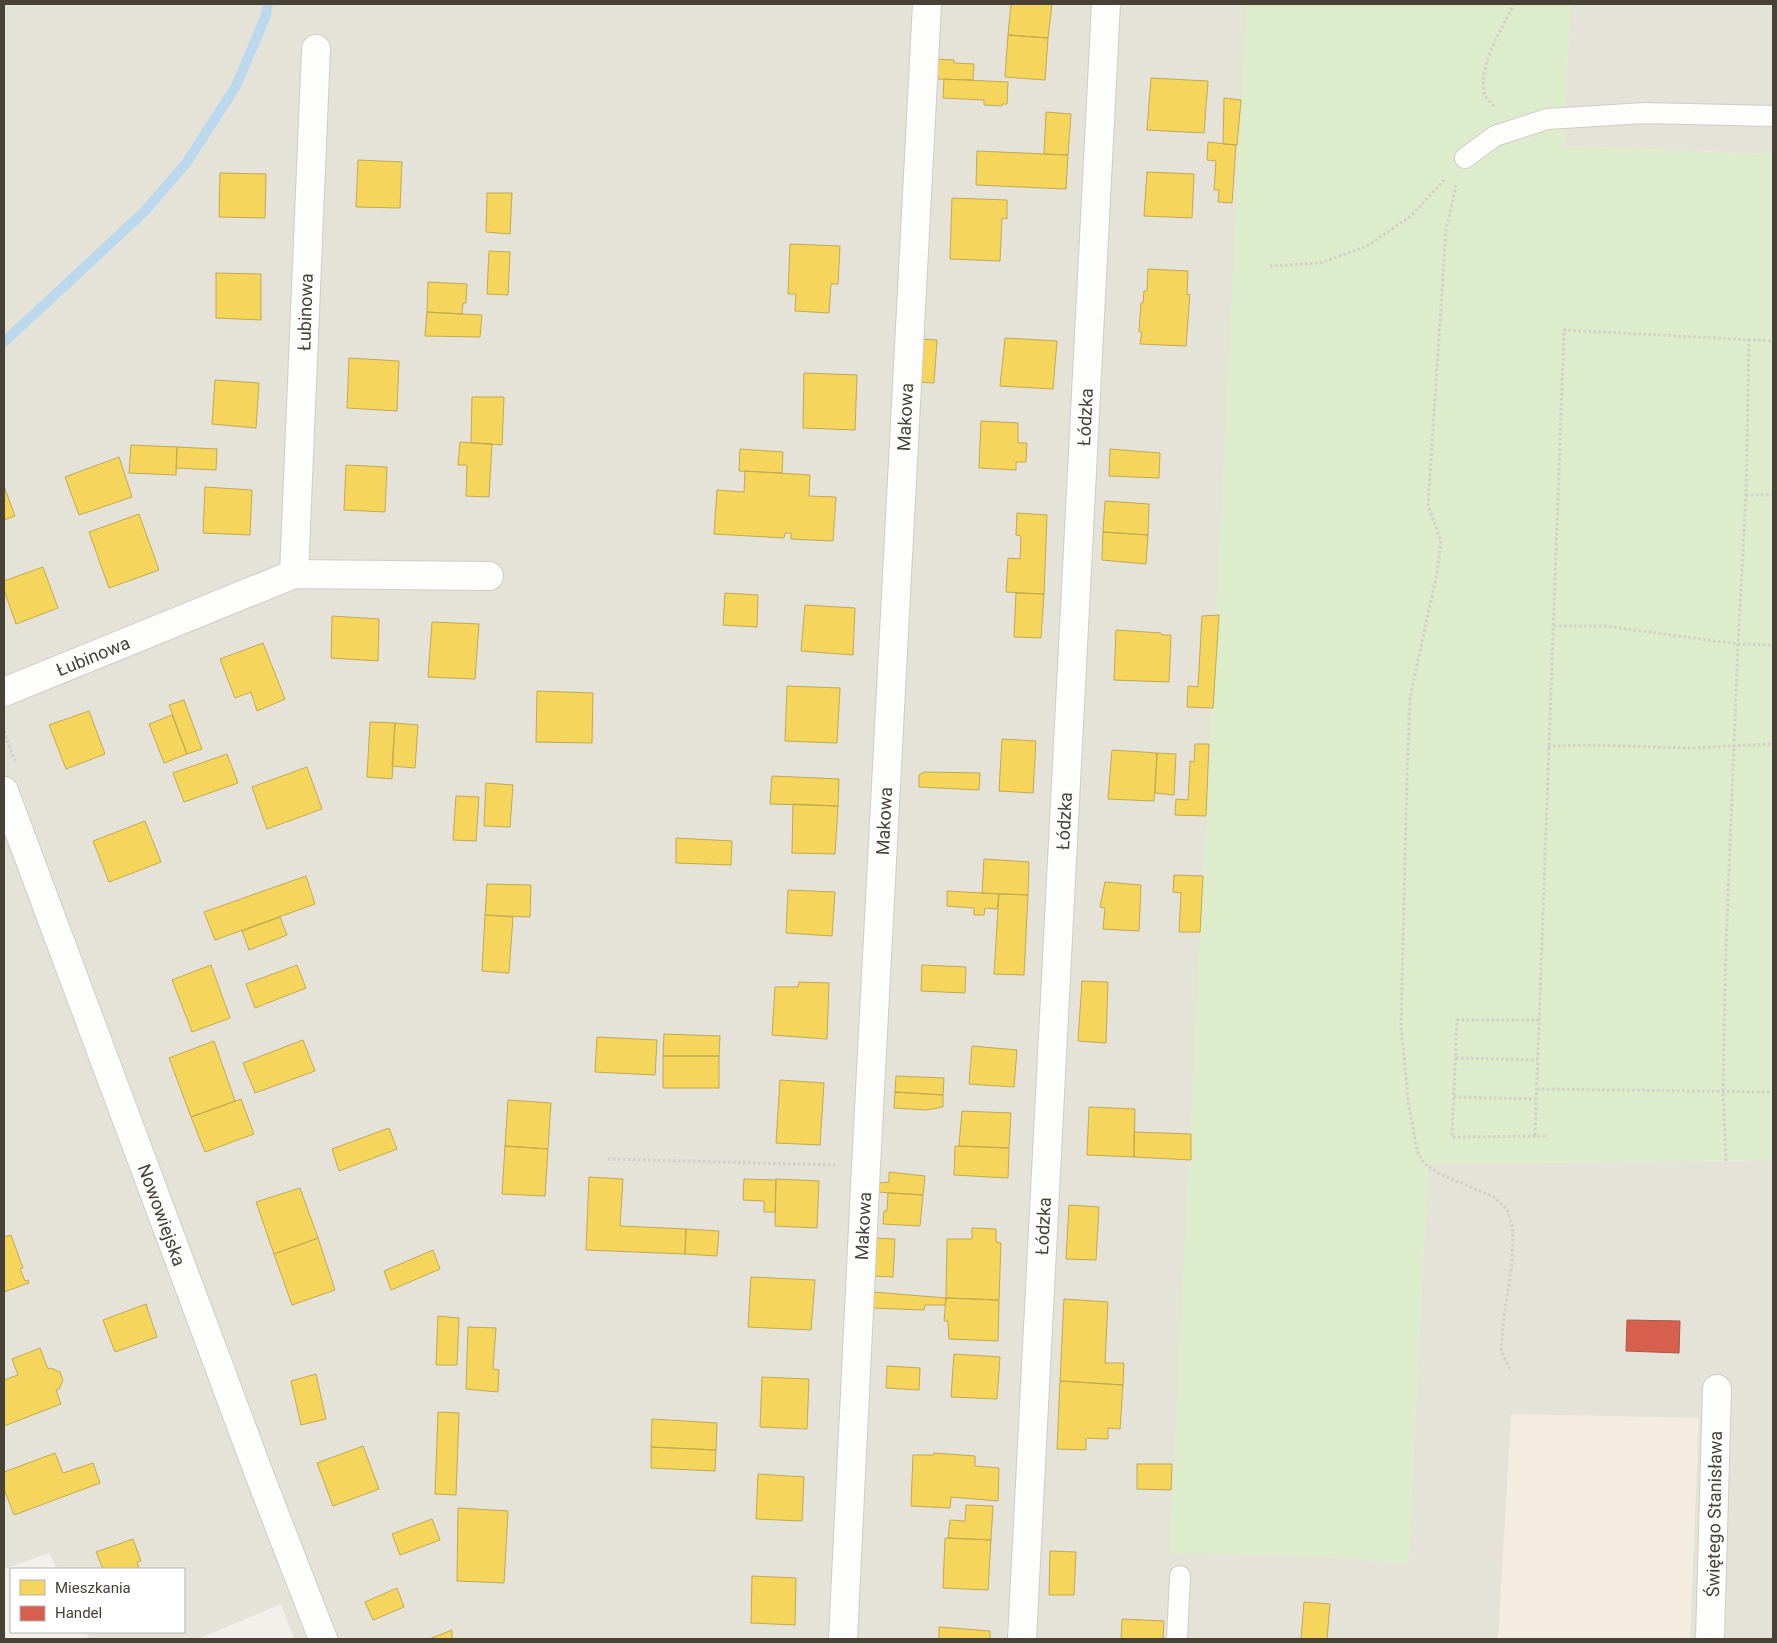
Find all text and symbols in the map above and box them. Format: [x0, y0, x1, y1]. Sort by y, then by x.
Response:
street label: Łubinowa [293, 273, 317, 351]
street label: Makowa [893, 382, 917, 452]
street label: Łódzka [1073, 388, 1097, 446]
street label: Łubinowa [53, 632, 133, 680]
street label: Makowa [872, 786, 896, 856]
street label: Łódzka [1052, 792, 1076, 850]
street label: Nowowiejska [134, 1161, 190, 1269]
street label: Makowa [851, 1191, 875, 1261]
street label: Łódzka [1031, 1197, 1055, 1255]
street label: Świętego Stanisława [1702, 1431, 1726, 1597]
legend [10, 1568, 185, 1633]
text: Mieszkania [55, 1579, 131, 1597]
text: Handel [55, 1604, 102, 1622]

